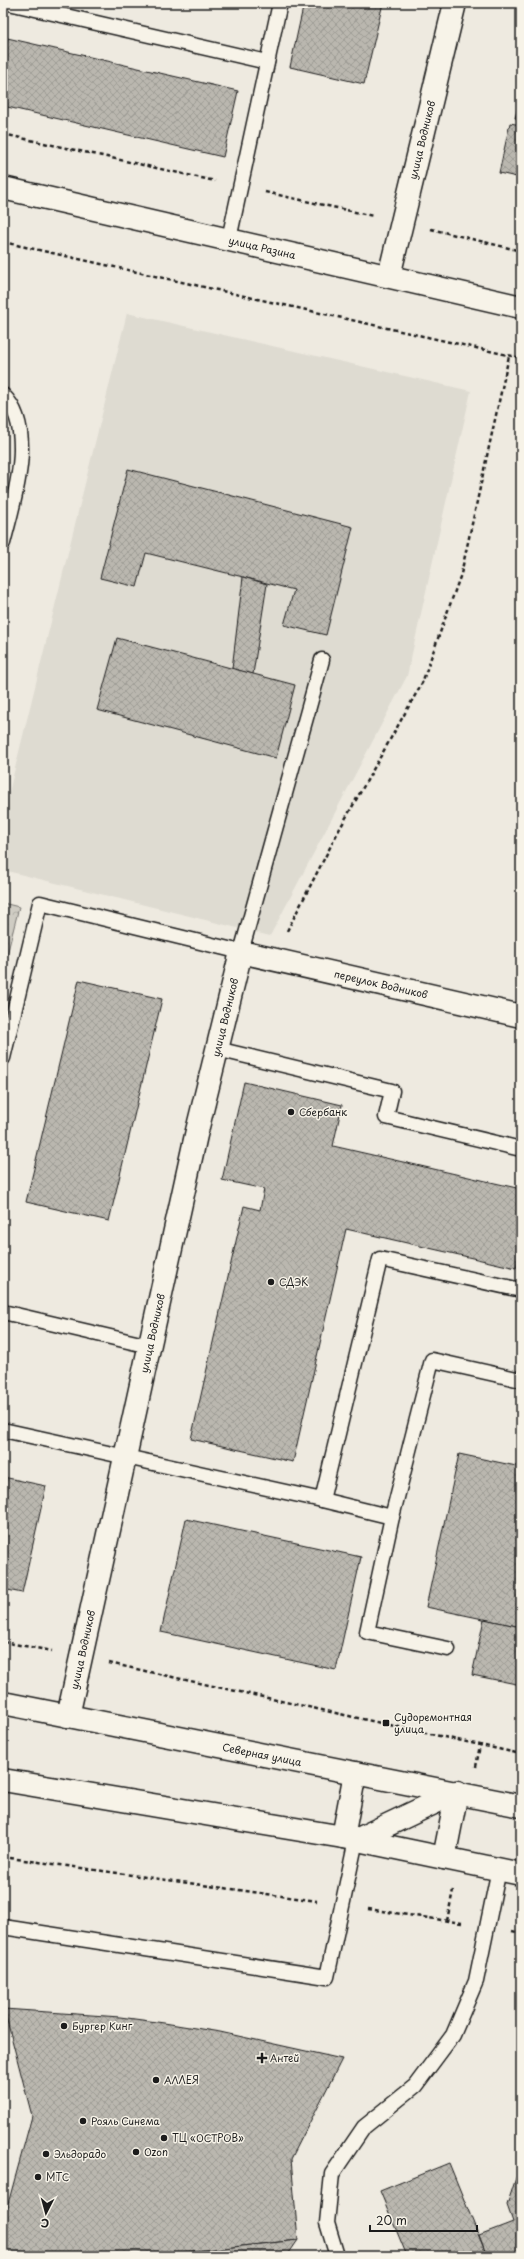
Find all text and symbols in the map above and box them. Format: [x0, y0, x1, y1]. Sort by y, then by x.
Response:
street label: улица Водников [405, 99, 438, 181]
street label: улица Разина [227, 232, 298, 262]
street label: переулок Водников [333, 966, 430, 1002]
street label: улица Водников [207, 976, 241, 1058]
place label: Сбербанк [299, 1104, 347, 1119]
marker: Сбербанк [286, 1107, 296, 1117]
place label: СДЭК [279, 1274, 308, 1289]
marker: СДЭК [266, 1277, 276, 1287]
street label: улица Водников [136, 1292, 168, 1374]
street label: улица Водников [66, 1608, 98, 1691]
place label: Судоремонтная улица [394, 1709, 472, 1736]
marker: Судоремонтная улица [381, 1718, 391, 1728]
street label: Северная улица [221, 1739, 304, 1769]
place label: Бургер Кинг [72, 2018, 133, 2034]
marker: Бургер Кинг [59, 2021, 69, 2031]
place label: Антей [270, 2050, 299, 2065]
marker: Антей [257, 2053, 267, 2063]
place label: АЛЛЕЯ [164, 2072, 199, 2087]
marker: АЛЛЕЯ [151, 2075, 161, 2085]
place label: Рояль Синема [91, 2113, 161, 2128]
marker: Рояль Синема [78, 2116, 88, 2126]
place label: ТЦ «ОСТРОВ» [172, 2130, 244, 2145]
marker: ТЦ «ОСТРОВ» [159, 2133, 169, 2143]
place label: Ozon [144, 2144, 168, 2159]
place label: Эльдорадо [54, 2146, 107, 2161]
marker: Ozon [131, 2147, 141, 2157]
marker: Эльдорадо [41, 2149, 51, 2159]
place label: МТС [46, 2169, 69, 2184]
marker: МТС [33, 2172, 43, 2182]
north arrow [26, 2193, 66, 2233]
scale bar [370, 2207, 477, 2233]
text: 20 m [376, 2211, 407, 2229]
text: С [40, 2215, 50, 2232]

